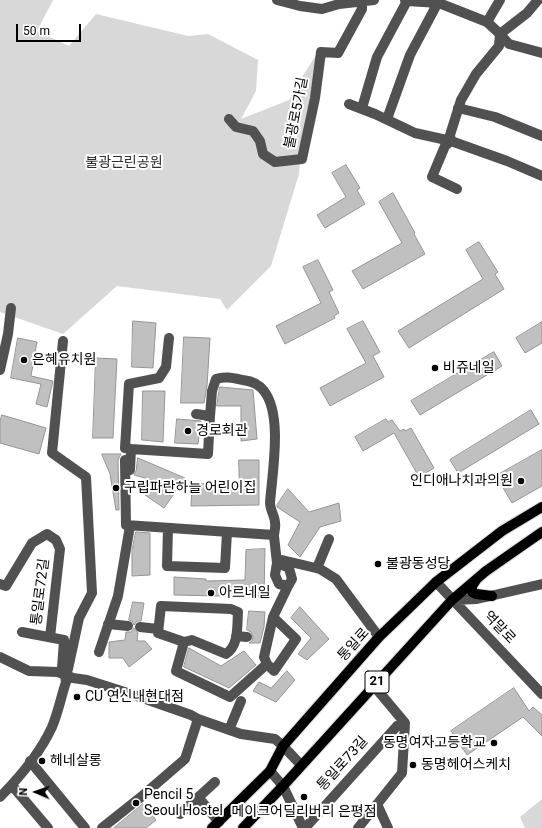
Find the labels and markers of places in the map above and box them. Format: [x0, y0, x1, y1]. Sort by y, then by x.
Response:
place label: 은혜유치원 [32, 352, 96, 368]
marker: 은혜유치원 [19, 355, 29, 365]
place label: 비쥬네일 [443, 360, 495, 376]
marker: 비쥬네일 [430, 363, 440, 373]
place label: 경로회관 [196, 423, 248, 439]
marker: 경로회관 [183, 426, 193, 436]
place label: 인디애나치과의원 [410, 473, 513, 489]
marker: 인디애나치과의원 [516, 476, 526, 486]
place label: 구립파란하늘 어린이집 [124, 480, 256, 496]
marker: 구립파란하늘 어린이집 [111, 483, 121, 493]
place label: 불광동성당 [386, 556, 450, 572]
marker: 불광동성당 [373, 559, 383, 569]
place label: 아르네일 [219, 585, 271, 601]
marker: 아르네일 [206, 588, 216, 598]
place label: CU 연신내현대점 [85, 689, 184, 705]
marker: CU 연신내현대점 [72, 692, 82, 702]
place label: 동명여자고등학교 [383, 735, 486, 751]
marker: 동명여자고등학교 [489, 738, 499, 748]
place label: 헤네살롱 [50, 753, 102, 769]
marker: 헤네살롱 [37, 756, 47, 766]
place label: 동명헤어스케치 [421, 757, 511, 773]
marker: 동명헤어스케치 [408, 760, 418, 770]
place label: Pencil 5 Seoul Hostel [144, 787, 223, 820]
marker: 메이크어딜리버리 은평점 [299, 792, 309, 802]
marker: Pencil 5 Seoul Hostel [131, 798, 141, 808]
place label: 메이크어딜리버리 은평점 [231, 804, 377, 820]

